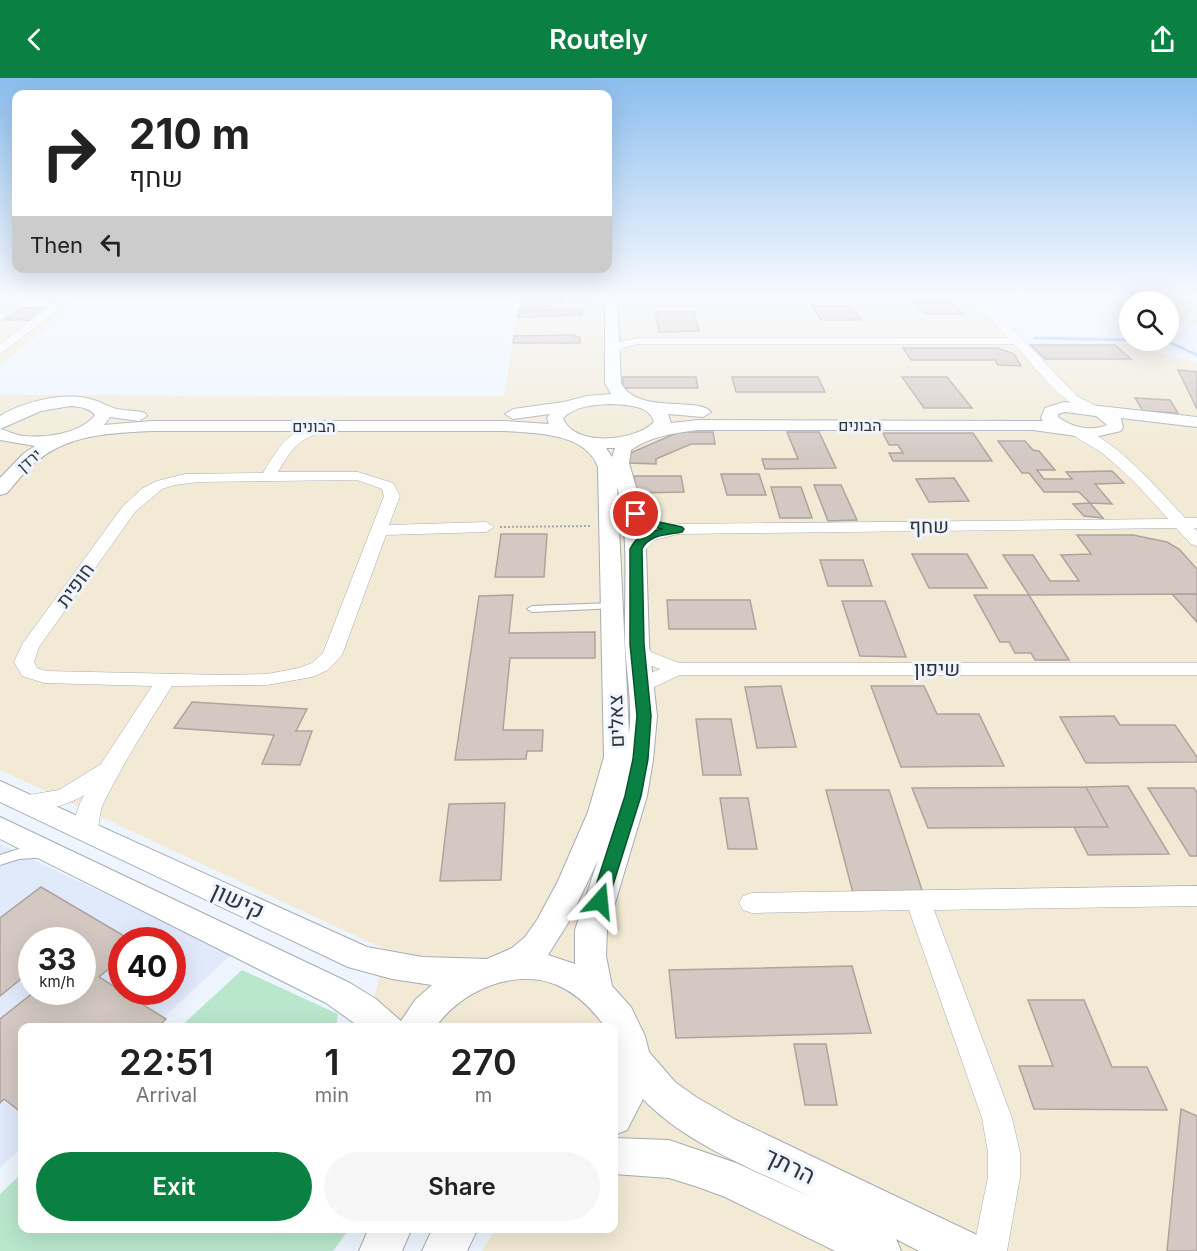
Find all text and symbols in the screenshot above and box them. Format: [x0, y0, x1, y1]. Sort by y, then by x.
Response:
icon: back [18, 23, 51, 56]
text: Routely [549, 23, 648, 56]
icon: share [1146, 23, 1179, 56]
text: 210 m [129, 108, 250, 159]
icon: right [30, 114, 108, 192]
text: שחף [129, 161, 183, 194]
icon: left [95, 228, 128, 261]
text: Then [30, 232, 83, 258]
map controls [1119, 291, 1179, 351]
button: search [1119, 291, 1179, 351]
street label: הבונים [838, 415, 882, 435]
street label: הבונים [292, 416, 336, 436]
street label: ירדן [13, 444, 45, 476]
pin [610, 488, 661, 539]
icon: arrive [619, 497, 652, 530]
street label: שחף [909, 514, 949, 538]
street label: חופית [51, 558, 99, 612]
street label: שיפון [914, 657, 960, 681]
street label: צאלים [603, 694, 629, 748]
position arrow [568, 869, 632, 933]
street label: קישון [207, 876, 269, 925]
speed limit sign: 40 [108, 927, 186, 1005]
text: 33 [38, 941, 76, 977]
text: km/h [39, 972, 75, 991]
text: 22:51 [119, 1040, 214, 1084]
text: 1 [324, 1040, 340, 1084]
text: 270 [450, 1040, 517, 1084]
text: Arrival [136, 1083, 197, 1107]
text: min [315, 1083, 349, 1107]
text: m [475, 1083, 492, 1107]
street label: הרתך [760, 1141, 820, 1190]
button: Exit [36, 1152, 312, 1221]
button: Share [324, 1152, 600, 1221]

